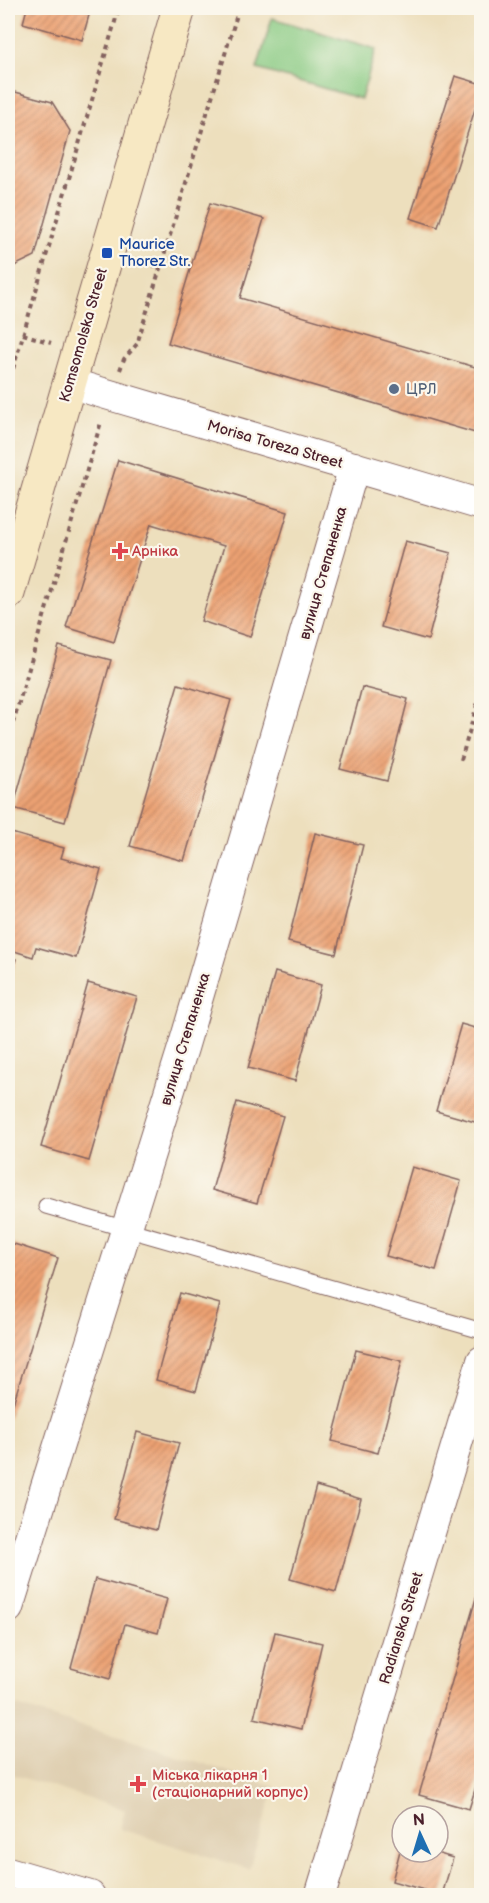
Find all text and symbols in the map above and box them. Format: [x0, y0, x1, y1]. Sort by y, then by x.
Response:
place label: Maurice Thorez Str. [119, 235, 191, 271]
marker: Maurice Thorez Str. [100, 246, 114, 260]
street label: Komsomolska Street [55, 266, 112, 404]
place label: ЦРЛ [406, 380, 437, 399]
marker: ЦРЛ [387, 382, 401, 396]
street label: Morisa Toreza Street [205, 416, 345, 473]
street label: вулиця Степаненка [295, 504, 352, 642]
place label: Арніка [131, 542, 178, 561]
marker: Арніка [113, 544, 127, 558]
street label: вулиця Степаненка [156, 970, 215, 1108]
street label: Radianska Street [375, 1569, 428, 1686]
place label: Міська лікарня 1 (стаціонарний корпус) [152, 1766, 309, 1802]
marker: Міська лікарня 1 (стаціонарний корпус) [129, 1775, 147, 1793]
north arrow [390, 1804, 450, 1864]
text: N [412, 1811, 426, 1830]

